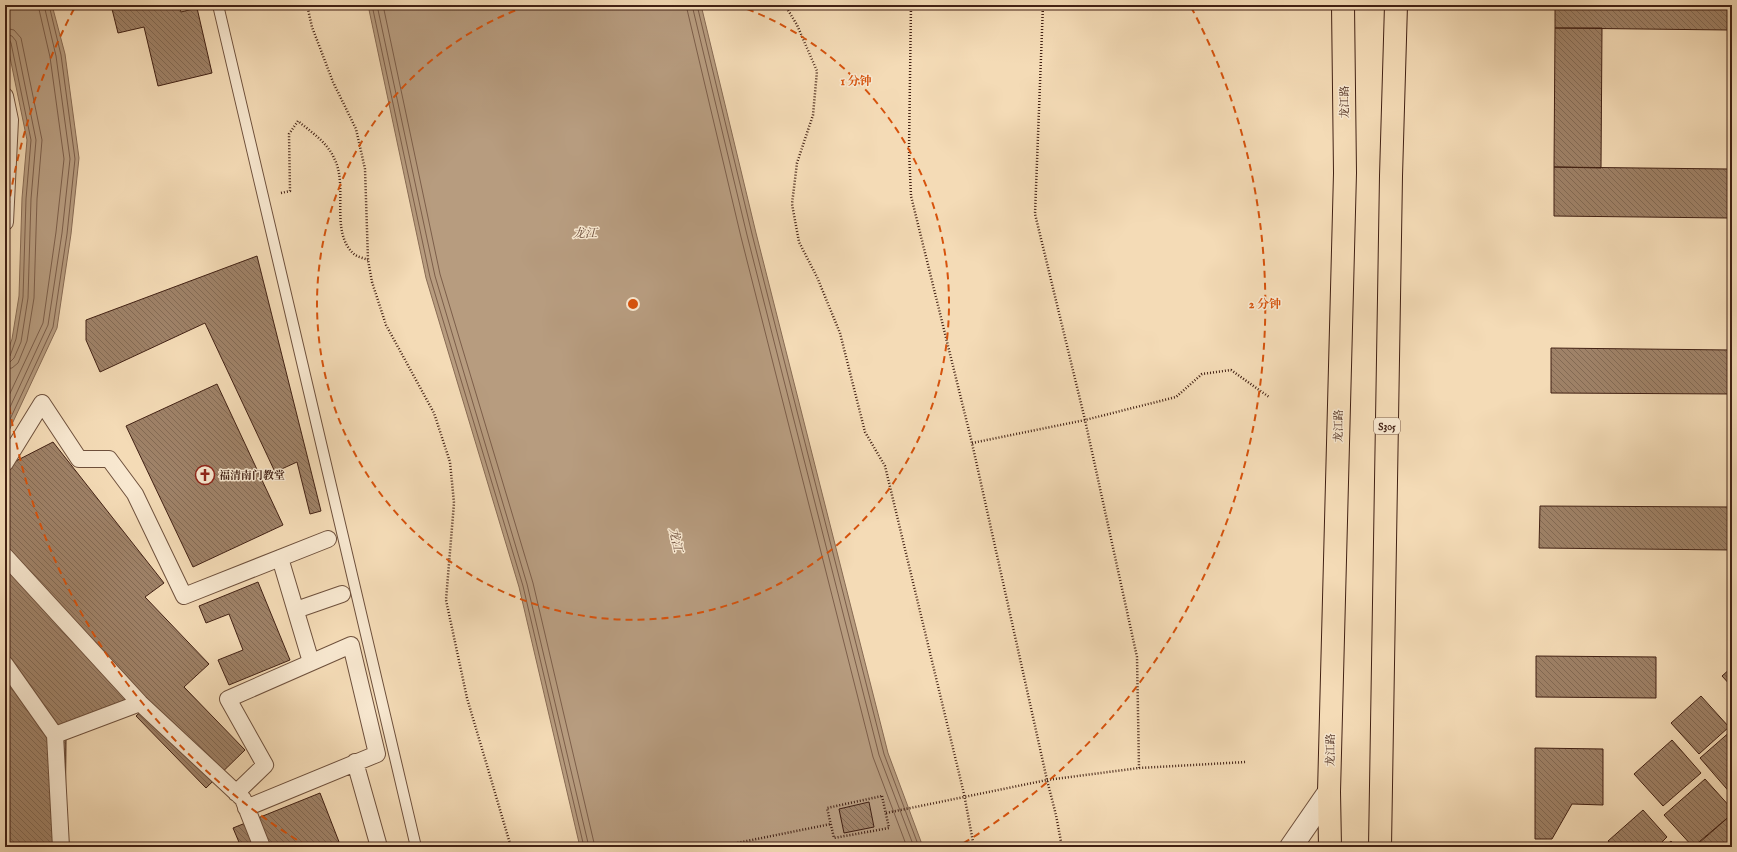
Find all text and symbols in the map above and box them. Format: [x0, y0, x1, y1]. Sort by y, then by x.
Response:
text: 1 分钟 [840, 74, 872, 89]
street label: 龙江路 [1338, 86, 1352, 119]
water label: 龙江 [573, 226, 599, 241]
centre of rings [626, 297, 640, 311]
text: 2 分钟 [1249, 297, 1281, 312]
street label: 龙江路 [1332, 409, 1346, 443]
road number: S305 [1374, 418, 1400, 434]
church icon: 福清南门教堂 [194, 464, 216, 486]
place label: 福清南门教堂 [219, 469, 285, 483]
water label: 龙江 [666, 527, 686, 555]
street label: 龙江路 [1324, 733, 1338, 767]

